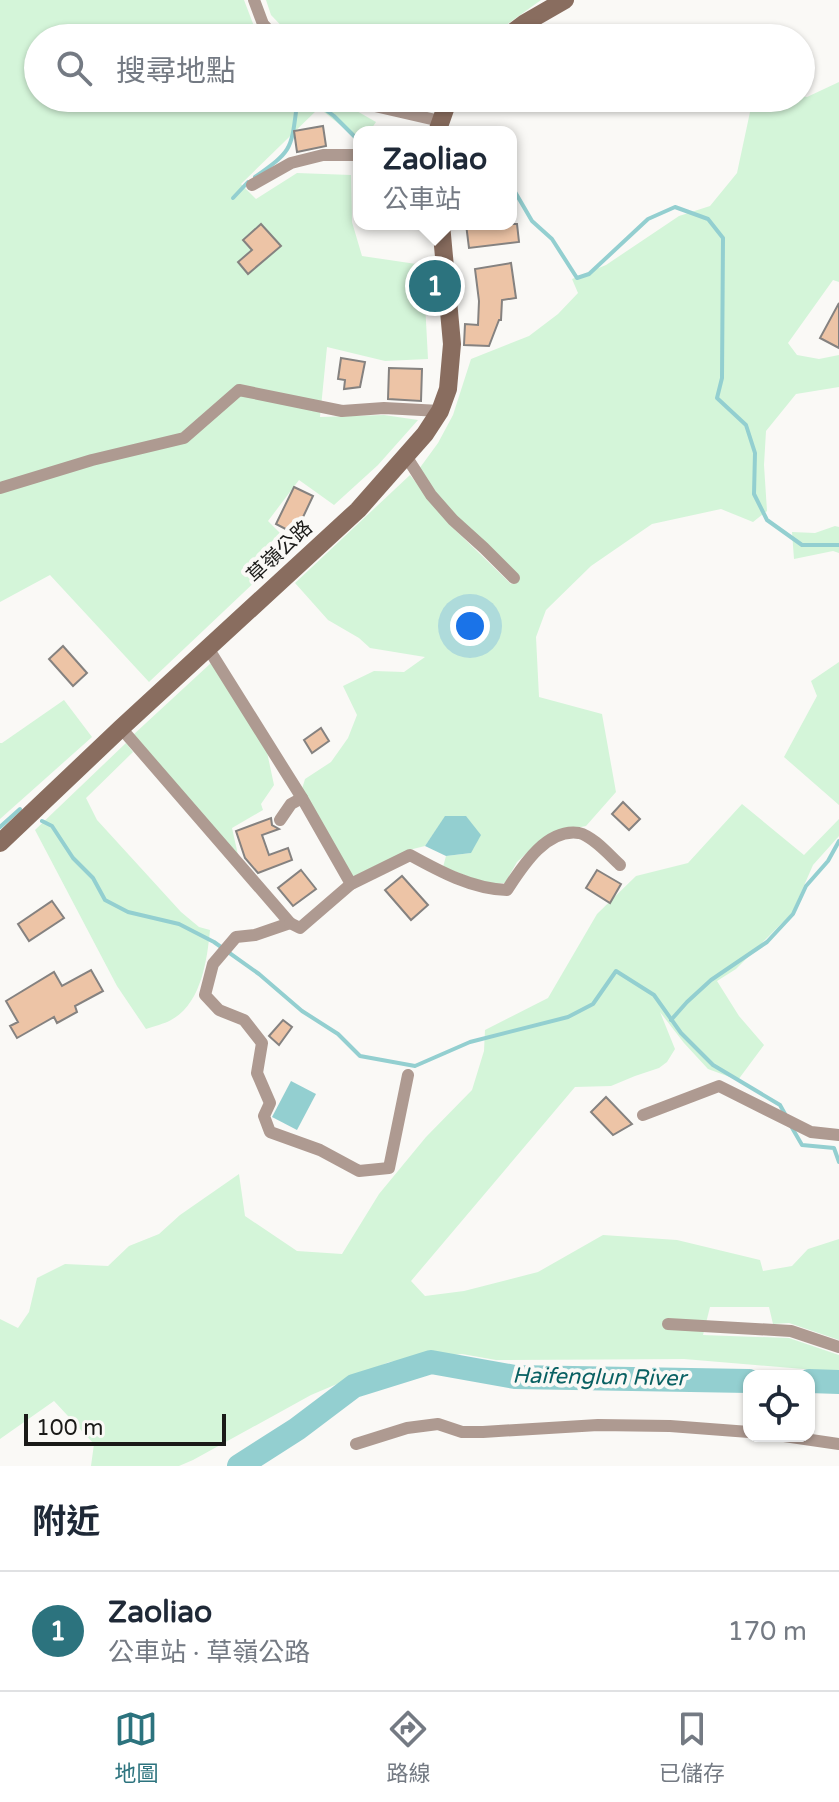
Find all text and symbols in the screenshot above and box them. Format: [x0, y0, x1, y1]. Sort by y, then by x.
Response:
search box [24, 24, 815, 112]
icon: search [52, 46, 96, 90]
text: 搜尋地點 [116, 53, 236, 90]
popup [353, 126, 517, 230]
text: Zaoliao [383, 141, 487, 178]
text: 公車站 [383, 184, 461, 215]
pin: 1 [409, 256, 461, 316]
street label: 草嶺公路 [243, 516, 317, 588]
your location [450, 606, 490, 646]
water label: Haifenglun River [512, 1362, 689, 1392]
map controls [743, 1370, 815, 1442]
button: locate [743, 1370, 815, 1442]
scale bar [24, 1410, 226, 1446]
text: 100 m [36, 1415, 103, 1441]
text: 附近 [32, 1502, 100, 1543]
text: Zaoliao [108, 1594, 212, 1631]
text: 1 [50, 1616, 66, 1647]
text: 170 m [727, 1616, 807, 1647]
text: 公車站 · 草嶺公路 [108, 1637, 310, 1668]
tab: 地圖 [114, 1707, 158, 1787]
tab: 路線 [386, 1707, 431, 1787]
tab: 已儲存 [659, 1707, 725, 1787]

